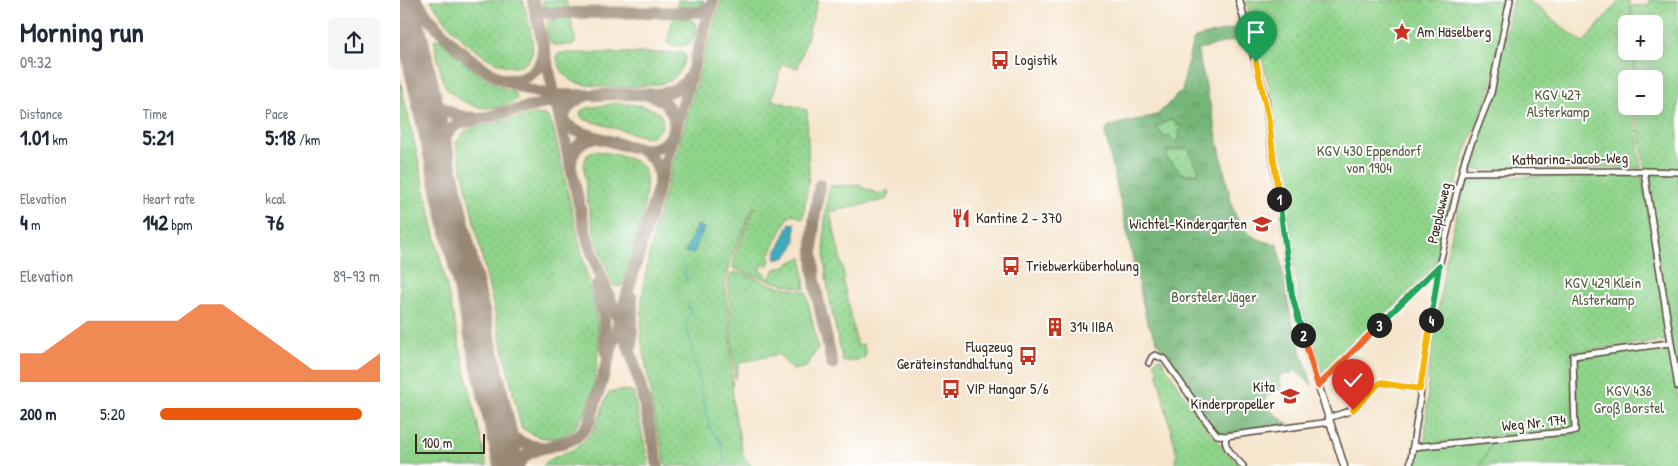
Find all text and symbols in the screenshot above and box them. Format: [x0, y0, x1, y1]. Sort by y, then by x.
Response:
pin [1235, 11, 1277, 62]
text: Morning run [20, 13, 144, 51]
map controls [1618, 15, 1663, 115]
button: + [1618, 15, 1663, 60]
button: share [328, 17, 380, 69]
icon: arrive [1242, 18, 1270, 46]
place icon: Am Häselberg [1391, 21, 1413, 43]
place label: Am Häselberg [1417, 21, 1492, 42]
bus stop icon: Logistik [989, 49, 1011, 71]
place label: Logistik [1015, 49, 1057, 70]
text: 09:32 [20, 51, 51, 73]
button: − [1618, 70, 1663, 115]
park label: KGV 427 Alsterkamp [1527, 84, 1590, 122]
text: Distance [20, 104, 63, 123]
text: Time [143, 104, 167, 123]
text: Pace [265, 104, 289, 123]
text: 1.01 [20, 123, 49, 152]
text: 5:21 [143, 123, 174, 152]
text: 5:18 [265, 123, 296, 152]
text: km [49, 130, 68, 149]
text: /km [296, 130, 320, 149]
park label: KGV 430 Eppendorf von 1904 [1317, 140, 1422, 178]
street label: Katharina-Jacob-Weg [1512, 147, 1629, 170]
street label: Paeplowweg [1421, 180, 1456, 245]
pin: 1 [1266, 186, 1292, 212]
text: Elevation [20, 189, 67, 208]
text: Heart rate [143, 189, 195, 208]
text: kcal [265, 189, 286, 208]
text: 1 [1277, 190, 1282, 209]
restaurant icon: Kantine 2 - 370 [950, 207, 972, 229]
place label: Kantine 2 - 370 [976, 207, 1062, 228]
text: 4 [20, 208, 28, 237]
text: 142 [143, 208, 168, 237]
text: 76 [265, 208, 284, 237]
place label: Wichtel-Kindergarten [1129, 213, 1247, 234]
school or university icon: Wichtel-Kindergarten [1251, 213, 1273, 235]
text: m [28, 215, 41, 234]
text: bpm [168, 215, 192, 234]
bus stop icon: Triebwerküberholung [1000, 255, 1022, 277]
place label: Triebwerküberholung [1026, 255, 1139, 276]
text: Elevation [20, 265, 73, 287]
text: 89–93 m [333, 265, 380, 287]
park label: KGV 429 Klein Alsterkamp [1565, 272, 1641, 310]
park label: Borsteler Jäger [1171, 286, 1257, 307]
pin: 4 [1418, 308, 1444, 332]
text: 4 [1429, 311, 1434, 330]
pin: 3 [1366, 312, 1392, 338]
building icon: 314 IIBA [1044, 316, 1066, 338]
place label: 314 IIBA [1070, 316, 1114, 337]
text: 3 [1376, 316, 1383, 335]
pin: 2 [1290, 322, 1316, 348]
text: 2 [1300, 326, 1307, 345]
place label: Flugzeug Geräteinstandhaltung [897, 336, 1013, 374]
bus stop icon: Flugzeug Geräteinstandhaltung [1017, 345, 1039, 367]
pin [1332, 359, 1374, 410]
icon: check [1339, 366, 1367, 394]
place label: Kita Kinderpropeller [1191, 376, 1275, 414]
bus stop icon: VIP Hangar 5/6 [940, 378, 962, 400]
place label: VIP Hangar 5/6 [966, 378, 1049, 399]
park label: KGV 436 Groß Borstel [1594, 380, 1664, 418]
school or university icon: Kita Kinderpropeller [1279, 385, 1301, 407]
text: 200 m [20, 403, 56, 425]
text: 5:20 [100, 403, 125, 425]
street label: Weg Nr. 174 [1501, 409, 1567, 436]
scale bar [415, 431, 485, 454]
text: 100 m [422, 433, 452, 452]

